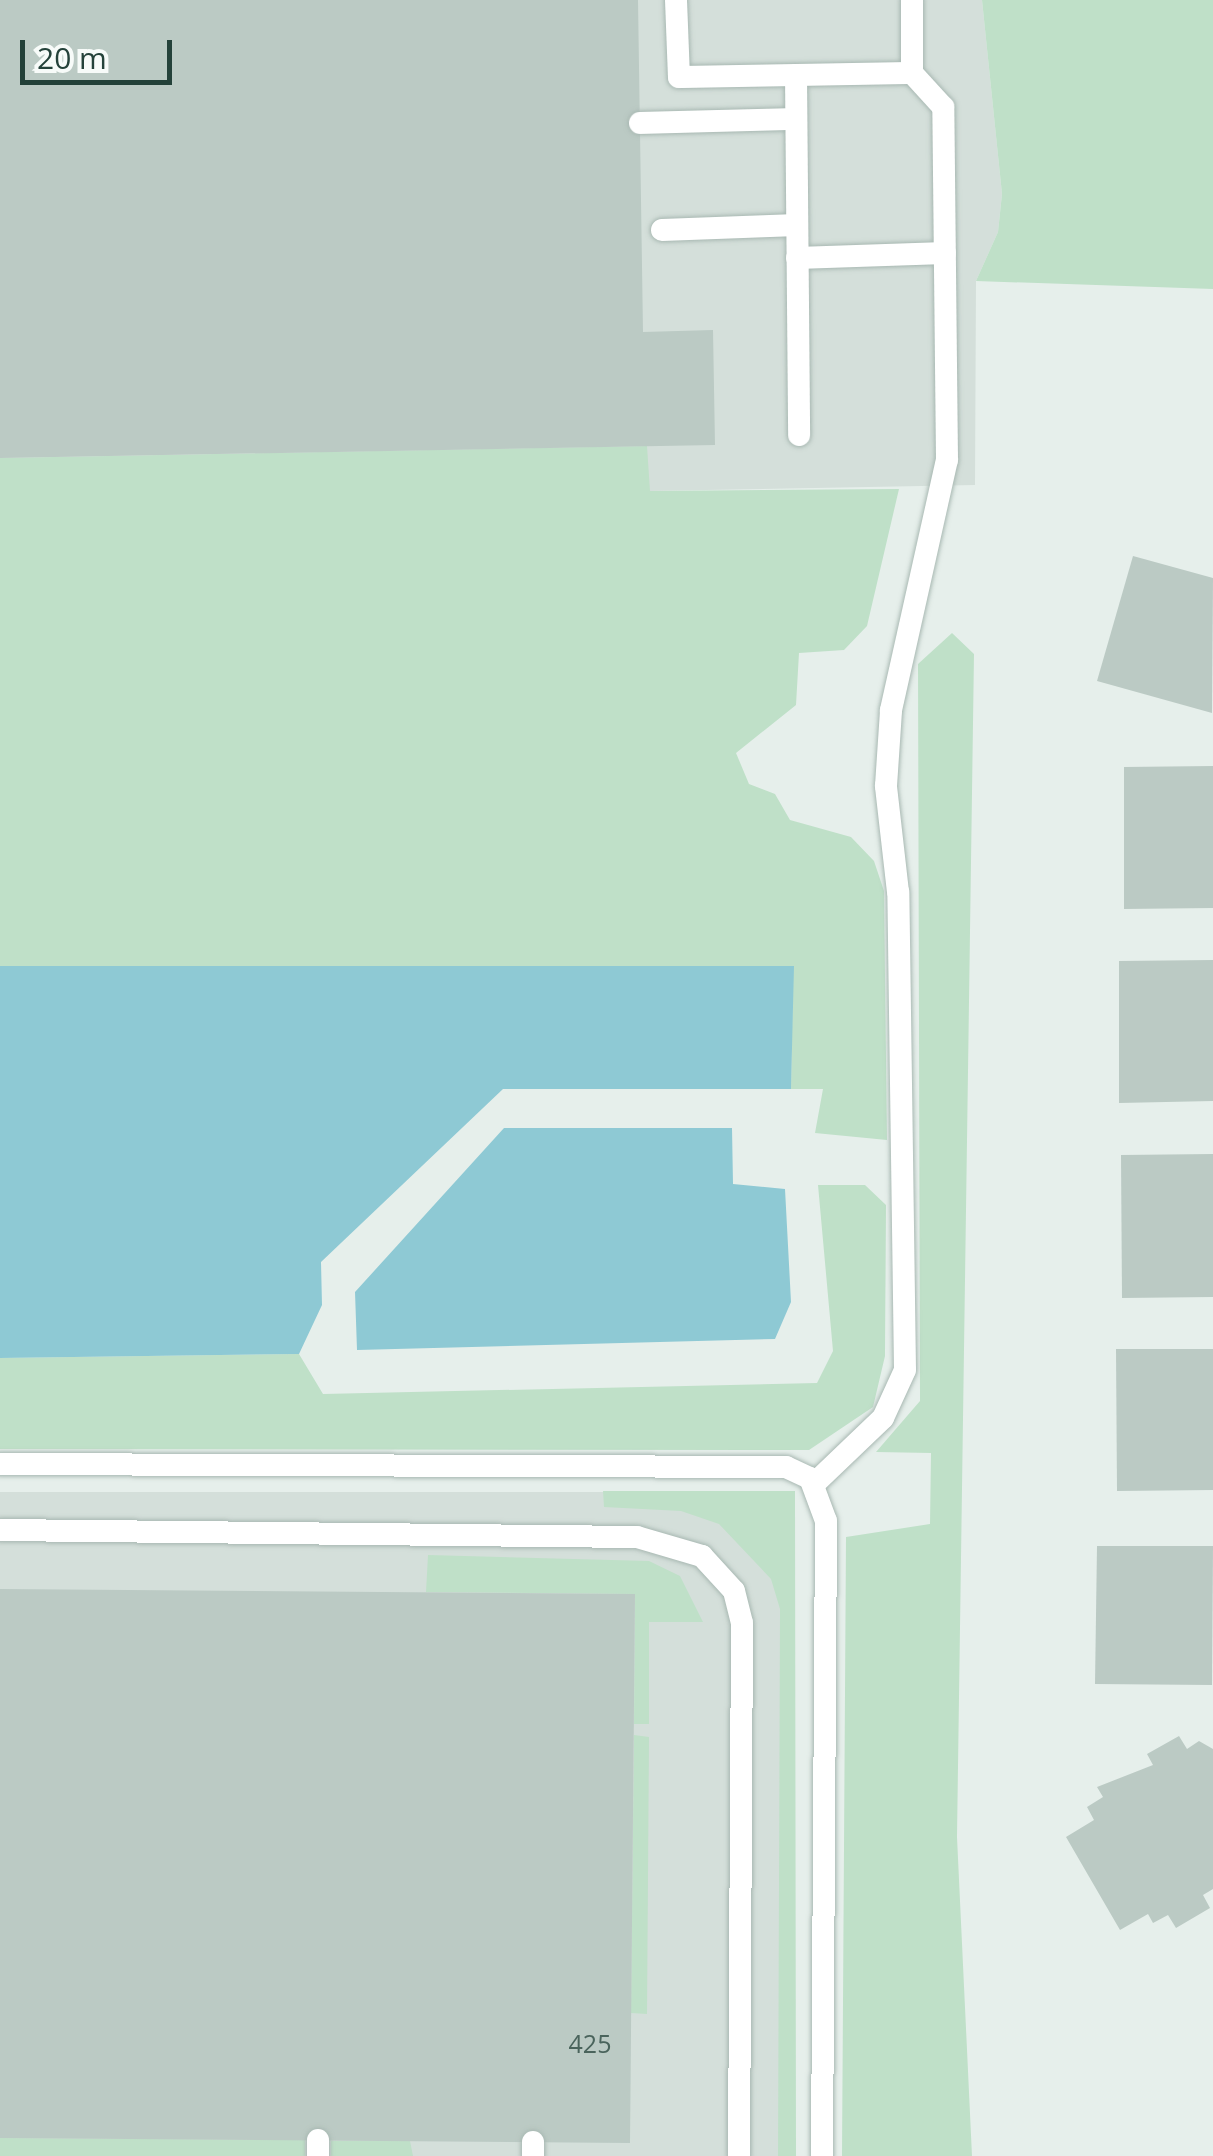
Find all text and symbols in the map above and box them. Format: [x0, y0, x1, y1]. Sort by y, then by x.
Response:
scale bar [25, 20, 178, 82]
text: 20 m [37, 37, 107, 78]
house number: 425 [569, 2028, 611, 2058]

